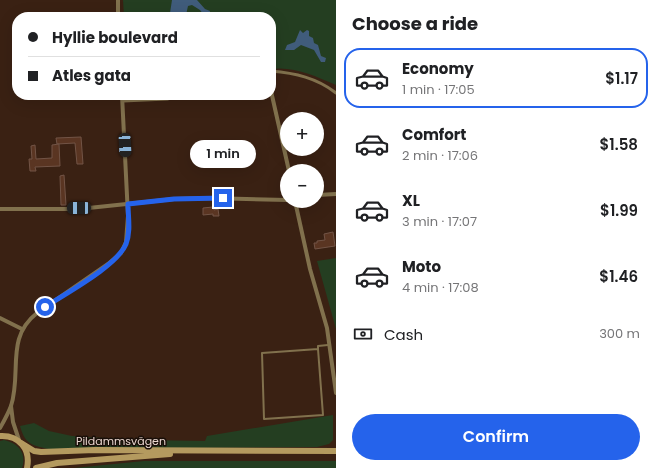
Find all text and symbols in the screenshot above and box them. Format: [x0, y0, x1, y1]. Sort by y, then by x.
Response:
text: Choose a ride [352, 11, 478, 36]
text: Hyllie boulevard [52, 27, 178, 48]
text: Economy [402, 58, 474, 79]
icon: car [354, 60, 390, 96]
text: Atles gata [52, 65, 131, 86]
text: $1.17 [605, 68, 638, 89]
text: 1 min · 17:05 [402, 80, 475, 99]
map controls [280, 112, 324, 208]
button: + [280, 112, 324, 156]
text: Comfort [402, 124, 466, 145]
icon: car [354, 126, 390, 162]
car [118, 133, 132, 157]
text: $1.58 [600, 134, 638, 155]
callout: 1 min [190, 140, 256, 168]
text: 1 min [206, 144, 240, 163]
text: 2 min · 17:06 [402, 146, 478, 165]
button: − [280, 164, 324, 208]
route end [214, 189, 232, 207]
text: XL [402, 190, 420, 211]
icon: car [354, 192, 390, 228]
text: $1.99 [600, 200, 638, 221]
car [67, 202, 91, 214]
text: 3 min · 17:07 [402, 212, 477, 231]
text: Moto [402, 256, 441, 277]
icon: car [354, 258, 390, 294]
text: $1.46 [599, 266, 638, 287]
text: 4 min · 17:08 [402, 278, 479, 297]
route start [36, 298, 54, 316]
icon: cash [352, 323, 374, 345]
text: Cash [384, 324, 423, 345]
text: 300 m [599, 324, 640, 343]
button: Confirm [352, 414, 640, 460]
street label: Pildammsvägen [76, 433, 166, 449]

